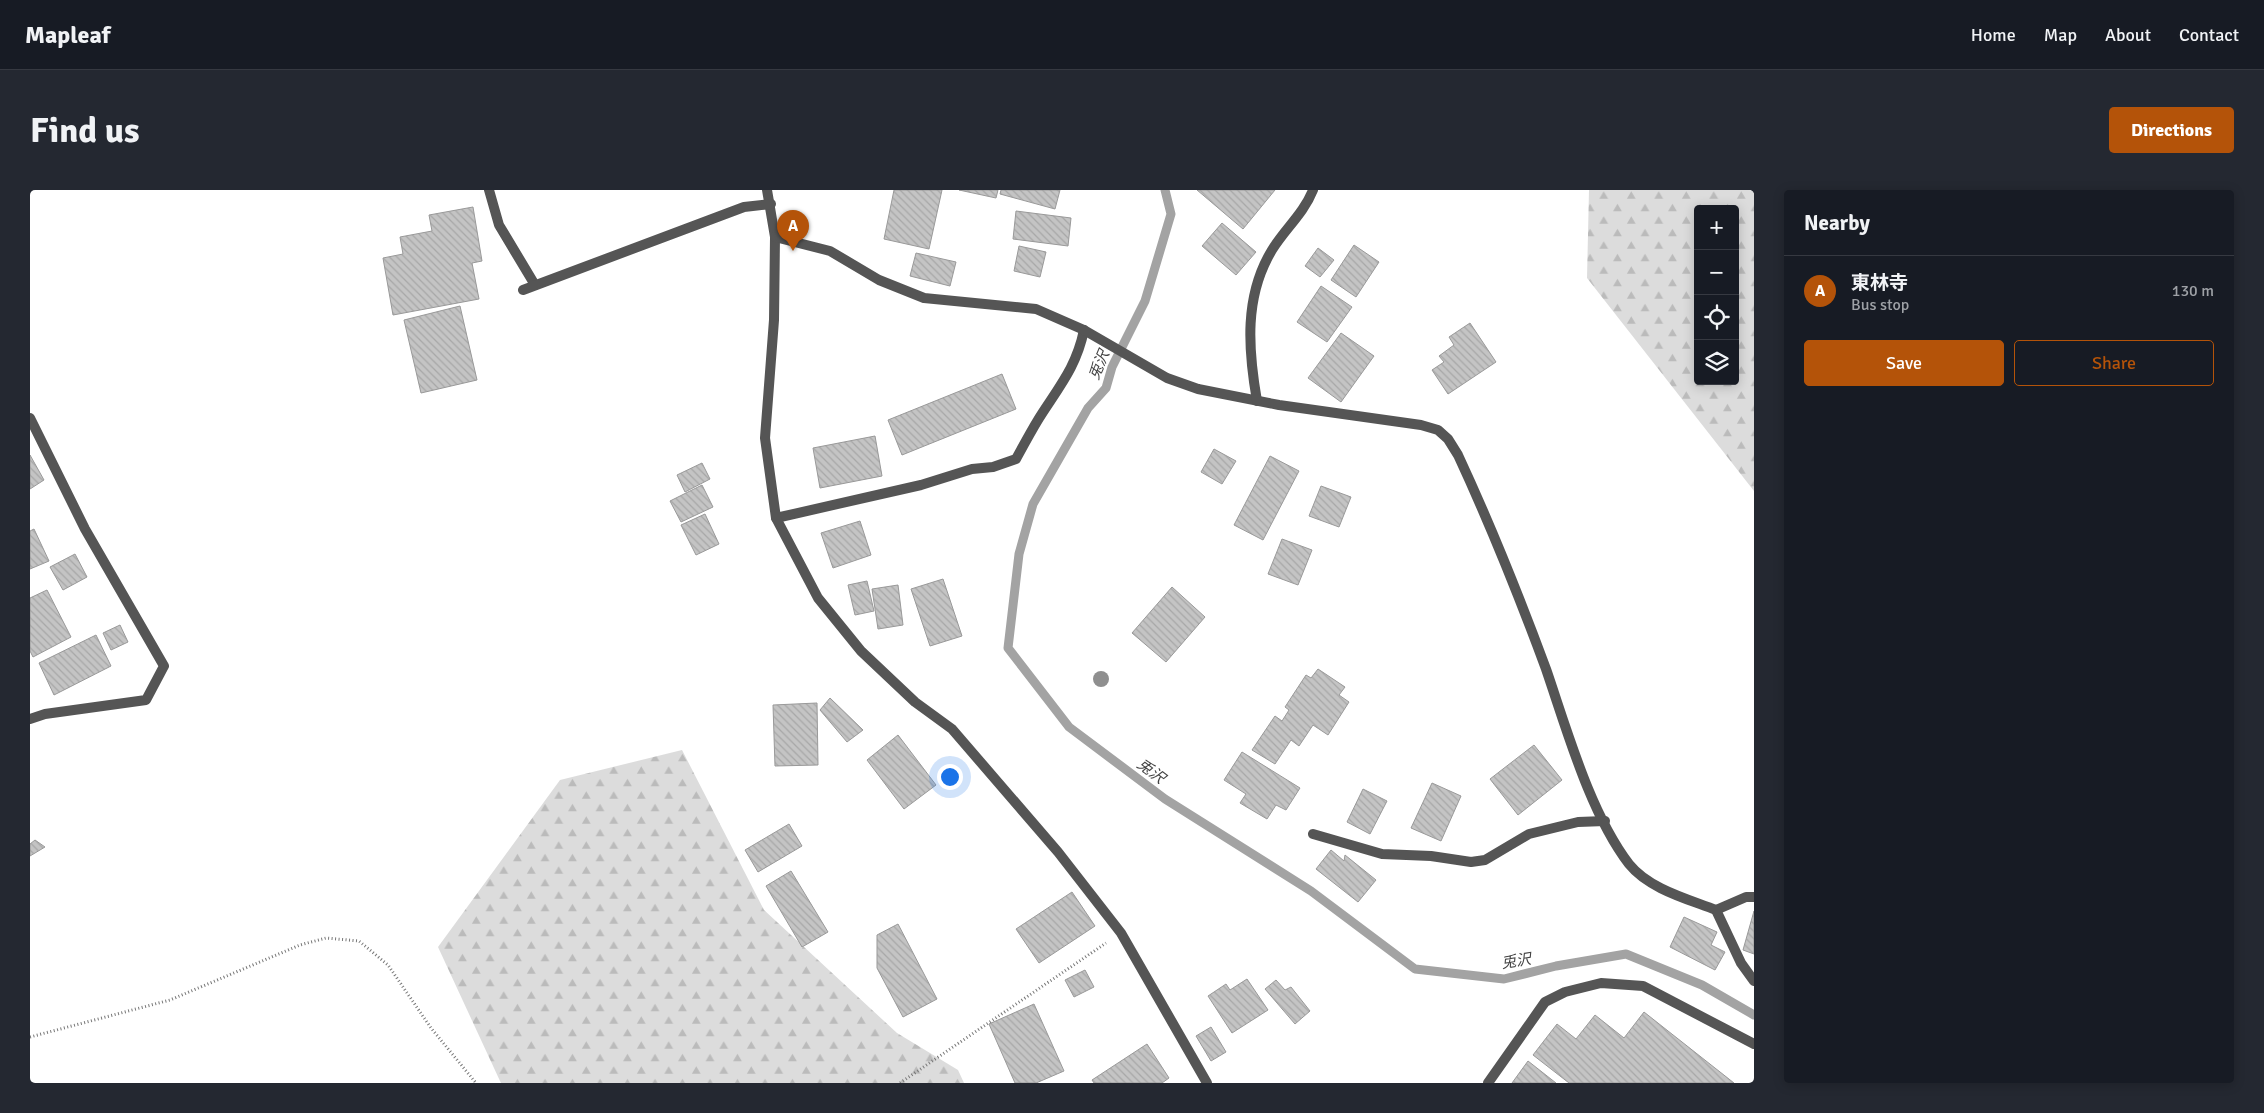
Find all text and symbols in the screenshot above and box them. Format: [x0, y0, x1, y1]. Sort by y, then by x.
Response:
text: Mapleaf [25, 20, 110, 50]
text: Home [1971, 24, 2016, 46]
text: Map [2044, 24, 2077, 46]
text: About [2105, 24, 2151, 46]
text: Contact [2179, 24, 2239, 46]
button: Directions [2109, 107, 2234, 153]
text: Find us [30, 109, 140, 152]
map controls [1694, 205, 1739, 385]
button: + [1694, 205, 1739, 250]
pin: A [777, 210, 809, 251]
text: Nearby [1804, 210, 1870, 236]
button: − [1694, 250, 1739, 295]
text: 東林寺 [1851, 271, 1908, 295]
text: A [1815, 281, 1825, 301]
text: 130 m [2172, 281, 2214, 301]
button: locate [1694, 295, 1739, 340]
text: Bus stop [1851, 295, 1909, 315]
button: layers [1694, 340, 1739, 385]
button: Save [1804, 340, 2004, 386]
button: Share [2014, 340, 2214, 386]
water label: 兎沢 [1085, 346, 1114, 382]
water label: 兎沢 [1134, 755, 1170, 788]
your location [937, 764, 963, 790]
water label: 兎沢 [1500, 949, 1534, 972]

